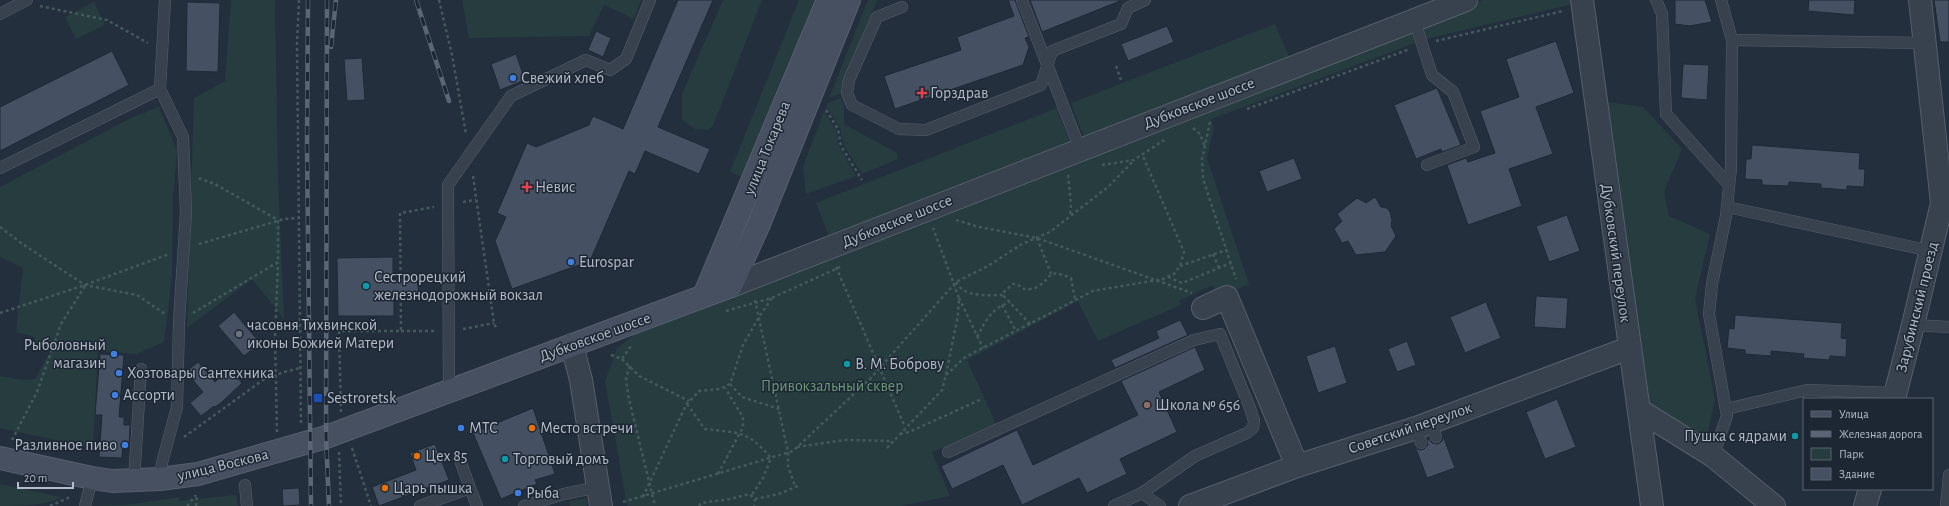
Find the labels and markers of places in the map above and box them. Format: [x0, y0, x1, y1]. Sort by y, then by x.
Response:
place label: Свежий хлеб [521, 70, 604, 86]
marker: Свежий хлеб [508, 73, 518, 83]
place label: Горздрав [930, 85, 988, 101]
marker: Горздрав [917, 88, 927, 98]
place label: Невис [535, 179, 576, 195]
marker: Невис [522, 182, 532, 192]
place label: Eurospar [579, 254, 635, 270]
marker: Eurospar [566, 257, 576, 267]
place label: Сестрорецкий железнодорожный вокзал [374, 269, 543, 303]
marker: Сестрорецкий железнодорожный вокзал [361, 281, 371, 291]
place label: часовня Тихвинской иконы Божией Матери [247, 317, 394, 351]
marker: часовня Тихвинской иконы Божией Матери [234, 329, 244, 339]
place label: Рыболовный магазин [24, 337, 106, 371]
marker: Рыболовный магазин [109, 349, 119, 359]
place label: В. М. Боброву [855, 356, 944, 373]
marker: В. М. Боброву [842, 359, 852, 369]
place label: Хозтовары Сантехника [127, 365, 274, 381]
marker: Хозтовары Сантехника [114, 368, 124, 378]
place label: Ассорти [123, 387, 175, 403]
marker: Ассорти [110, 390, 120, 400]
place label: Sestroretsk [327, 390, 397, 406]
marker: Sestroretsk [312, 392, 324, 404]
place label: Школа № 656 [1155, 397, 1240, 413]
marker: Школа № 656 [1142, 400, 1152, 410]
place label: МТС [469, 420, 498, 436]
place label: Место встречи [540, 420, 633, 436]
marker: МТС [456, 423, 466, 433]
marker: Место встречи [527, 423, 537, 433]
place label: Пушка с ядрами [1684, 428, 1787, 445]
marker: Пушка с ядрами [1790, 431, 1800, 441]
place label: Разливное пиво [14, 437, 117, 453]
marker: Разливное пиво [120, 440, 130, 450]
place label: Цех 85 [425, 448, 467, 464]
marker: Цех 85 [412, 451, 422, 461]
place label: Торговый домъ [513, 451, 609, 467]
marker: Торговый домъ [500, 454, 510, 464]
place label: Царь пышка [393, 480, 472, 496]
marker: Царь пышка [380, 483, 390, 493]
place label: Рыба [526, 485, 559, 501]
marker: Рыба [513, 488, 523, 498]

